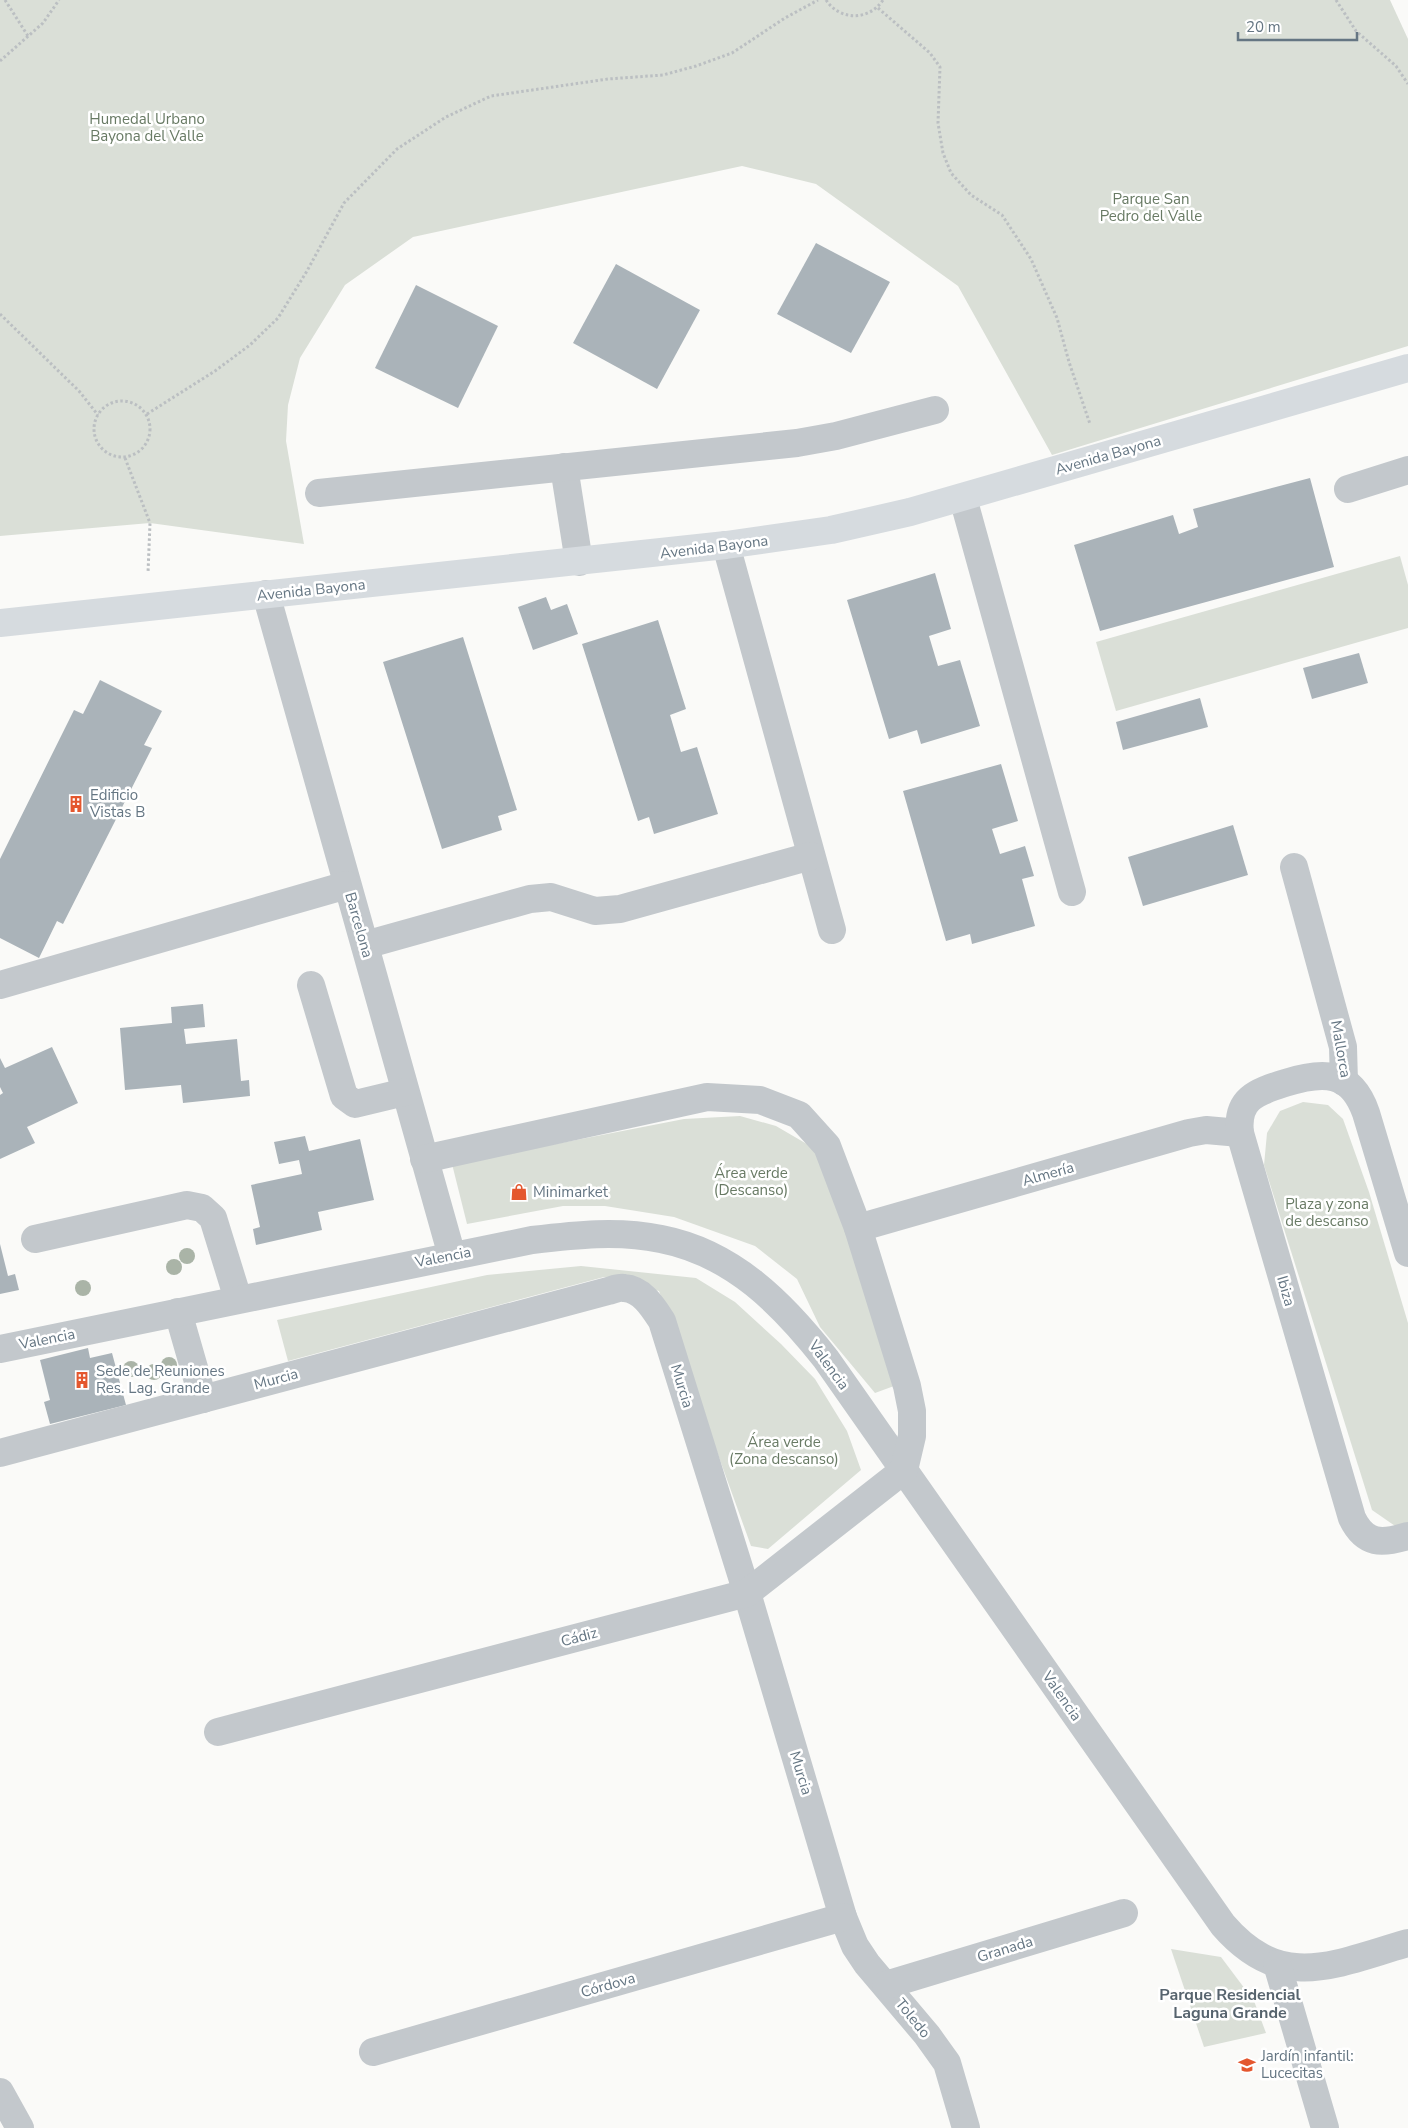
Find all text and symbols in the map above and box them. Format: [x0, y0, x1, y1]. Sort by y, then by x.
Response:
scale bar [1238, 10, 1357, 42]
text: 20 m [1246, 17, 1281, 37]
park label: Humedal Urbano Bayona del Valle [89, 109, 205, 146]
park label: Parque San Pedro del Valle [1100, 189, 1202, 226]
street label: Avenida Bayona [1053, 430, 1163, 480]
street label: Avenida Bayona [659, 530, 769, 564]
street label: Avenida Bayona [256, 574, 366, 606]
place label: Edificio Vistas B [89, 785, 145, 822]
building icon: Edificio Vistas B [66, 794, 86, 814]
street label: Barcelona [340, 890, 378, 960]
street label: Mallorca [1326, 1019, 1356, 1079]
street label: Almería [1020, 1157, 1076, 1191]
park label: Área verde (Descanso) [714, 1163, 788, 1200]
shop icon: Minimarket [509, 1182, 529, 1202]
place label: Minimarket [533, 1182, 609, 1202]
park label: Plaza y zona de descanso [1285, 1194, 1369, 1231]
street label: Valencia [412, 1242, 473, 1272]
street label: Ibiza [1272, 1273, 1300, 1309]
street label: Valencia [16, 1324, 77, 1354]
street label: Valencia [804, 1335, 854, 1394]
place label: Sede de Reuniones Res. Lag. Grande [96, 1361, 225, 1398]
street label: Murcia [666, 1362, 698, 1410]
street label: Murcia [252, 1364, 300, 1394]
building icon: Sede de Reuniones Res. Lag. Grande [72, 1370, 92, 1390]
park label: Área verde (Zona descanso) [729, 1432, 839, 1469]
street label: Cádiz [559, 1623, 599, 1651]
street label: Valencia [1037, 1666, 1086, 1725]
street label: Murcia [785, 1749, 817, 1797]
street label: Granada [975, 1931, 1035, 1967]
street label: Córdova [578, 1968, 638, 2002]
district label: Parque Residencial Laguna Grande [1159, 1984, 1301, 2024]
street label: Toledo [891, 1994, 935, 2042]
place label: Jardín infantil: Lucecitas [1260, 2046, 1354, 2083]
school or university icon: Jardín infantil: Lucecitas [1237, 2055, 1257, 2075]

